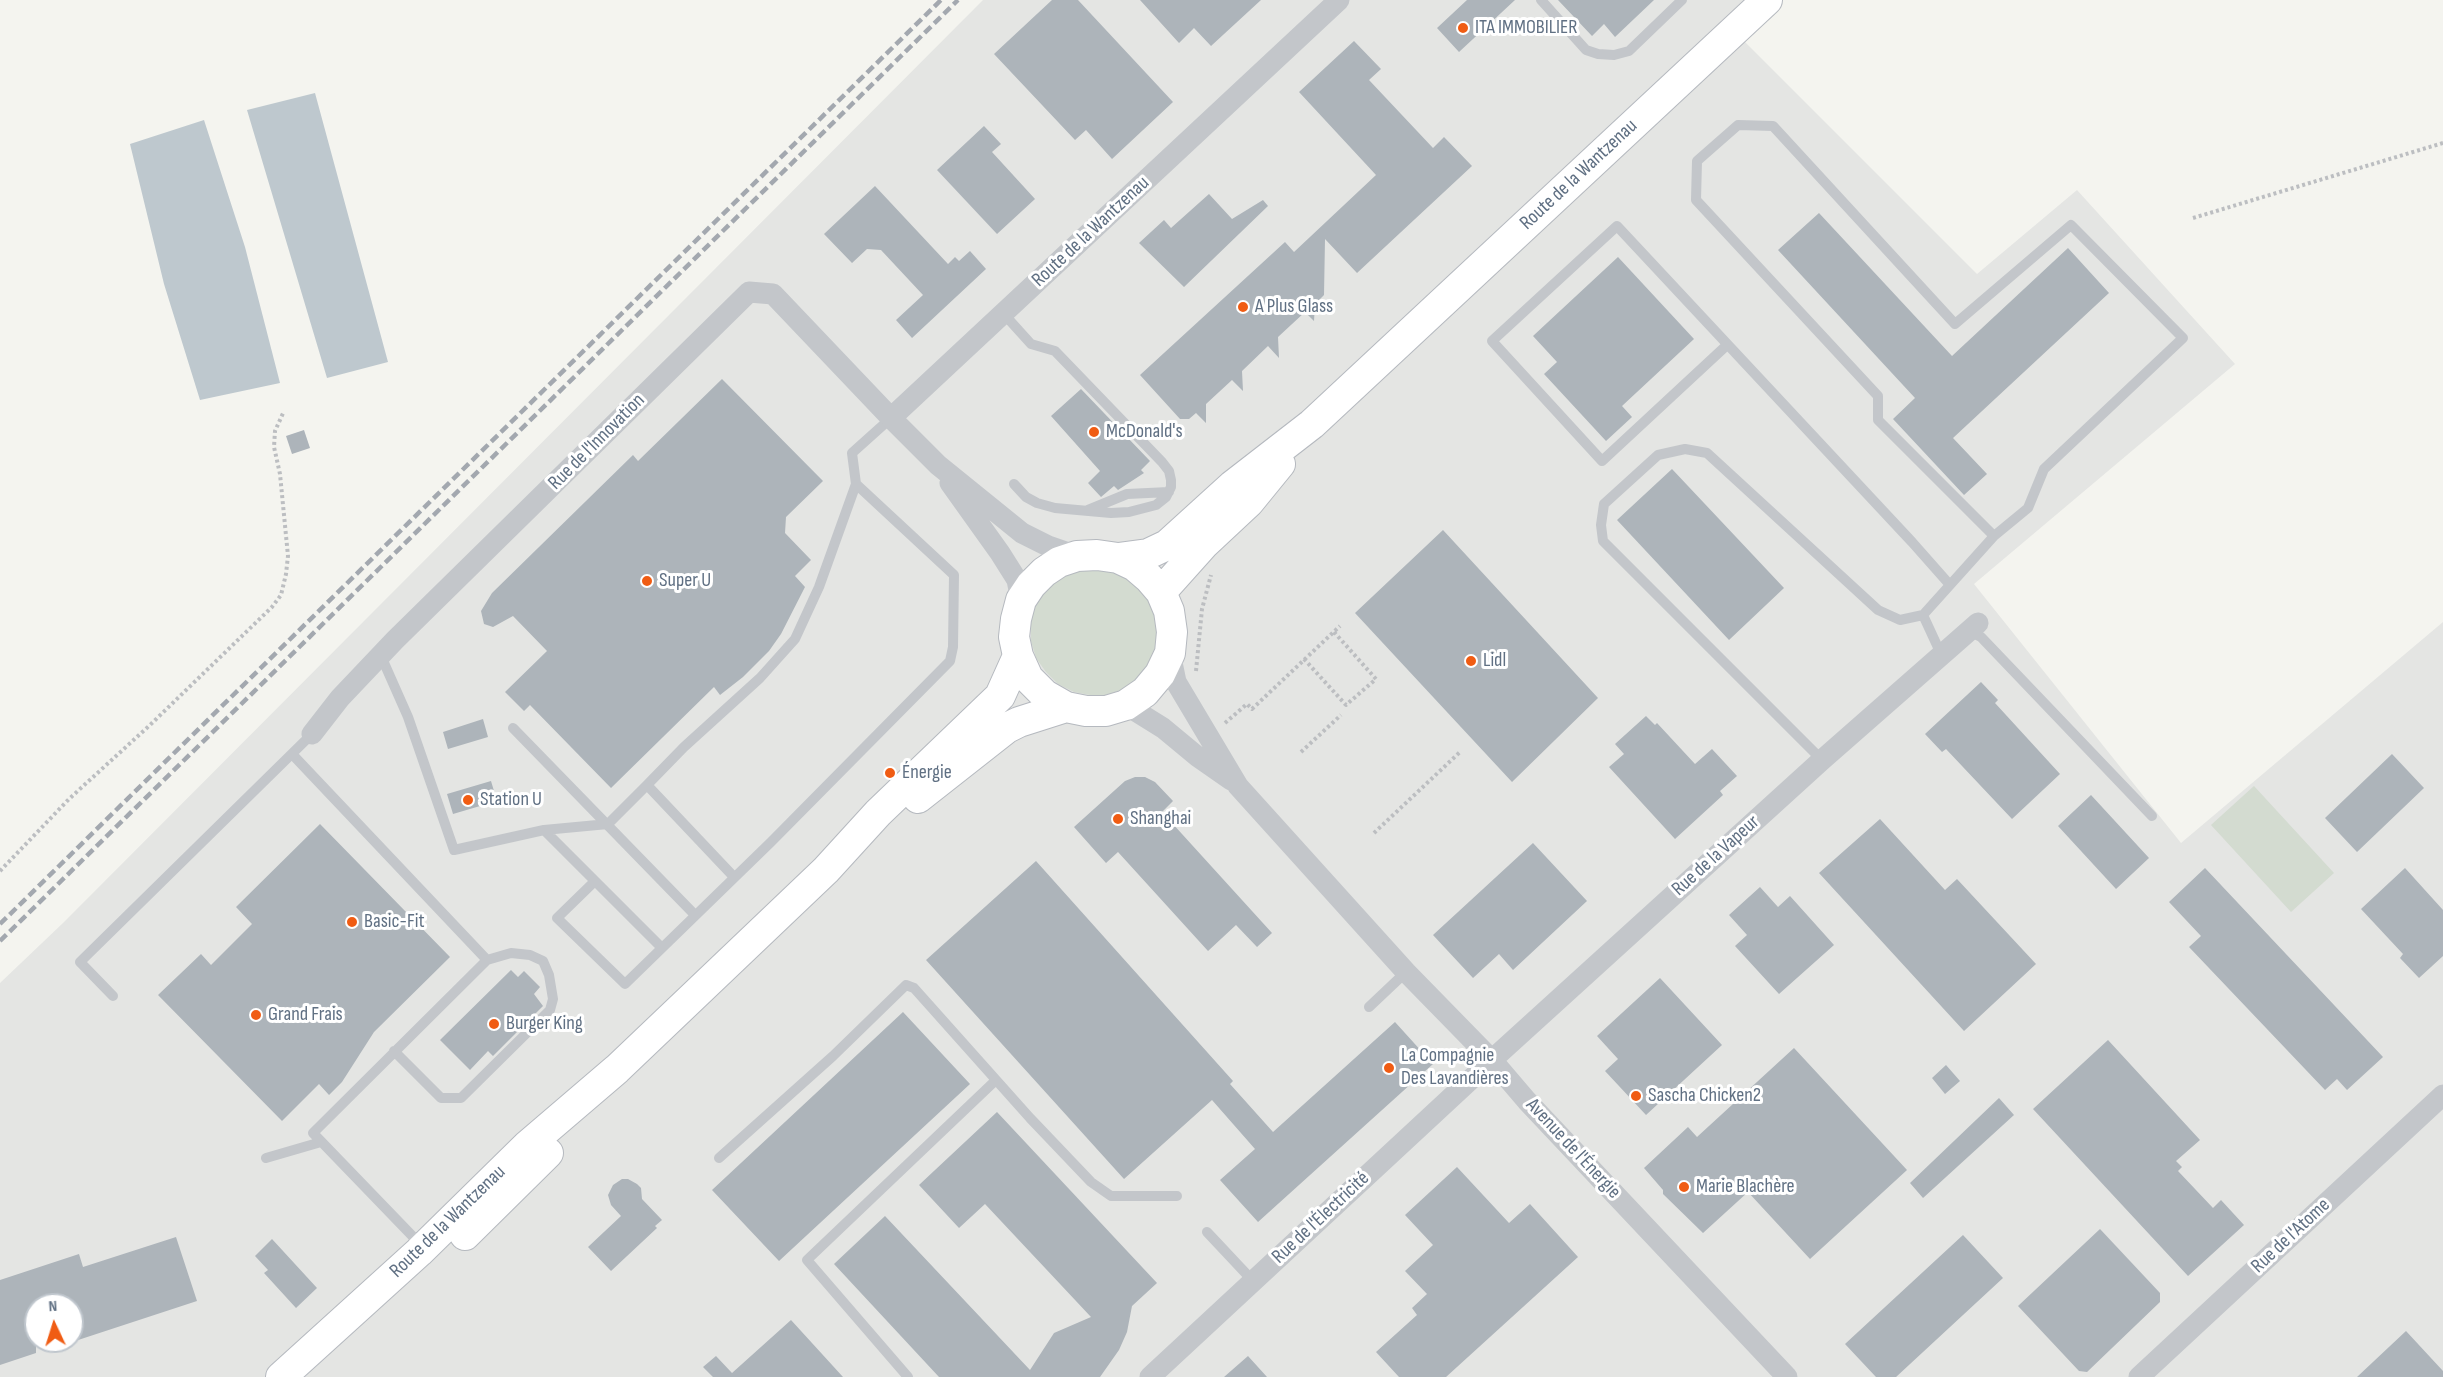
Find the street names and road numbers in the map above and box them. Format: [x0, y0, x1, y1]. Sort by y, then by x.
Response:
street label: Route de la Wantzenau [1515, 115, 1643, 235]
street label: Route de la Wantzenau [1027, 172, 1155, 292]
street label: Rue de l'Innovation [544, 389, 650, 495]
street label: Rue de la Vapeur [1667, 810, 1765, 902]
street label: Avenue de l'Énergie [1520, 1094, 1626, 1204]
street label: Route de la Wantzenau [385, 1161, 511, 1283]
street label: Rue de l'Électricité [1267, 1167, 1375, 1269]
street label: Rue de l'Atome [2247, 1193, 2335, 1279]

